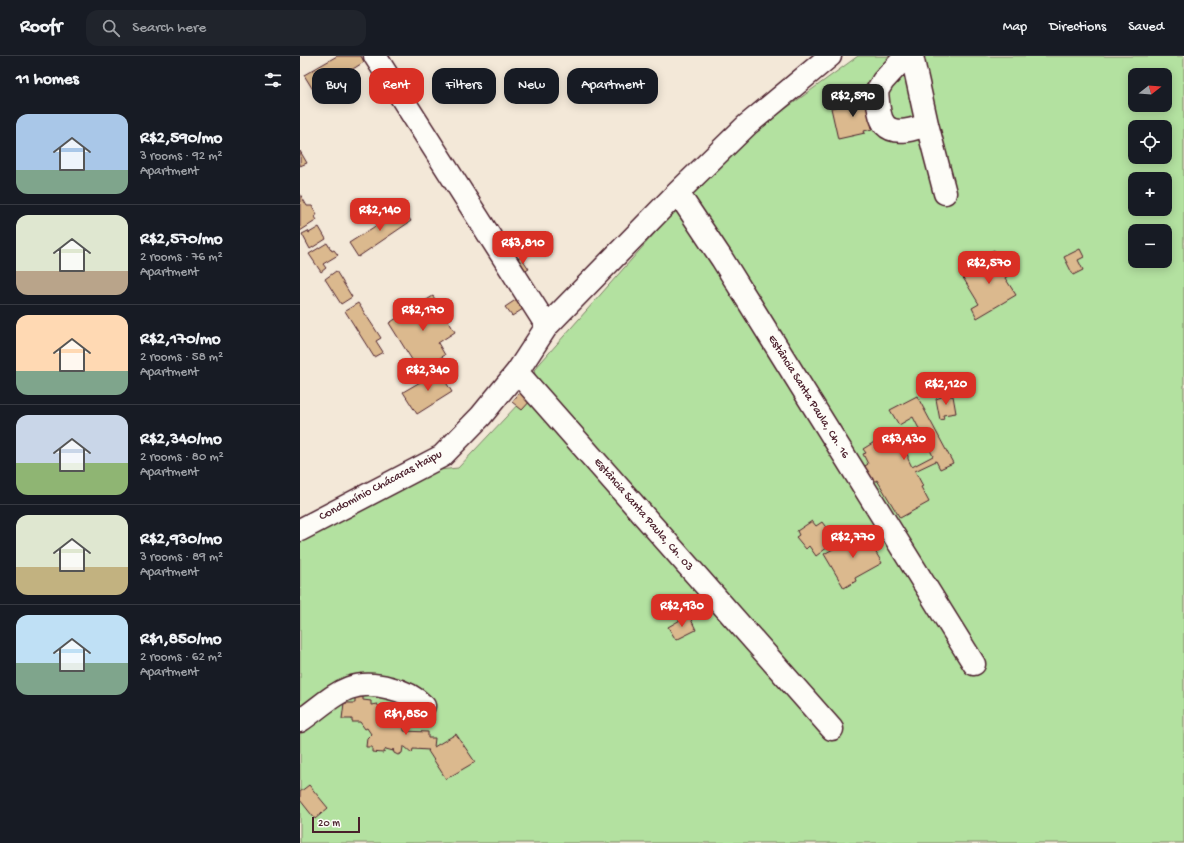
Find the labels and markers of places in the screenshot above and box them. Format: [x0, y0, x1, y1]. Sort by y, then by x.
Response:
pin: R$2,590 [816, 84, 890, 118]
pin: R$2,140 [343, 198, 417, 232]
pin: R$3,810 [486, 231, 560, 265]
pin: R$2,570 [952, 251, 1026, 285]
pin: R$2,170 [386, 298, 460, 332]
pin: R$2,340 [391, 358, 465, 392]
pin: R$2,120 [909, 372, 983, 406]
pin: R$3,430 [867, 427, 941, 461]
pin: R$2,770 [816, 525, 890, 559]
pin: R$2,930 [645, 594, 719, 628]
pin: R$1,850 [369, 702, 443, 736]

